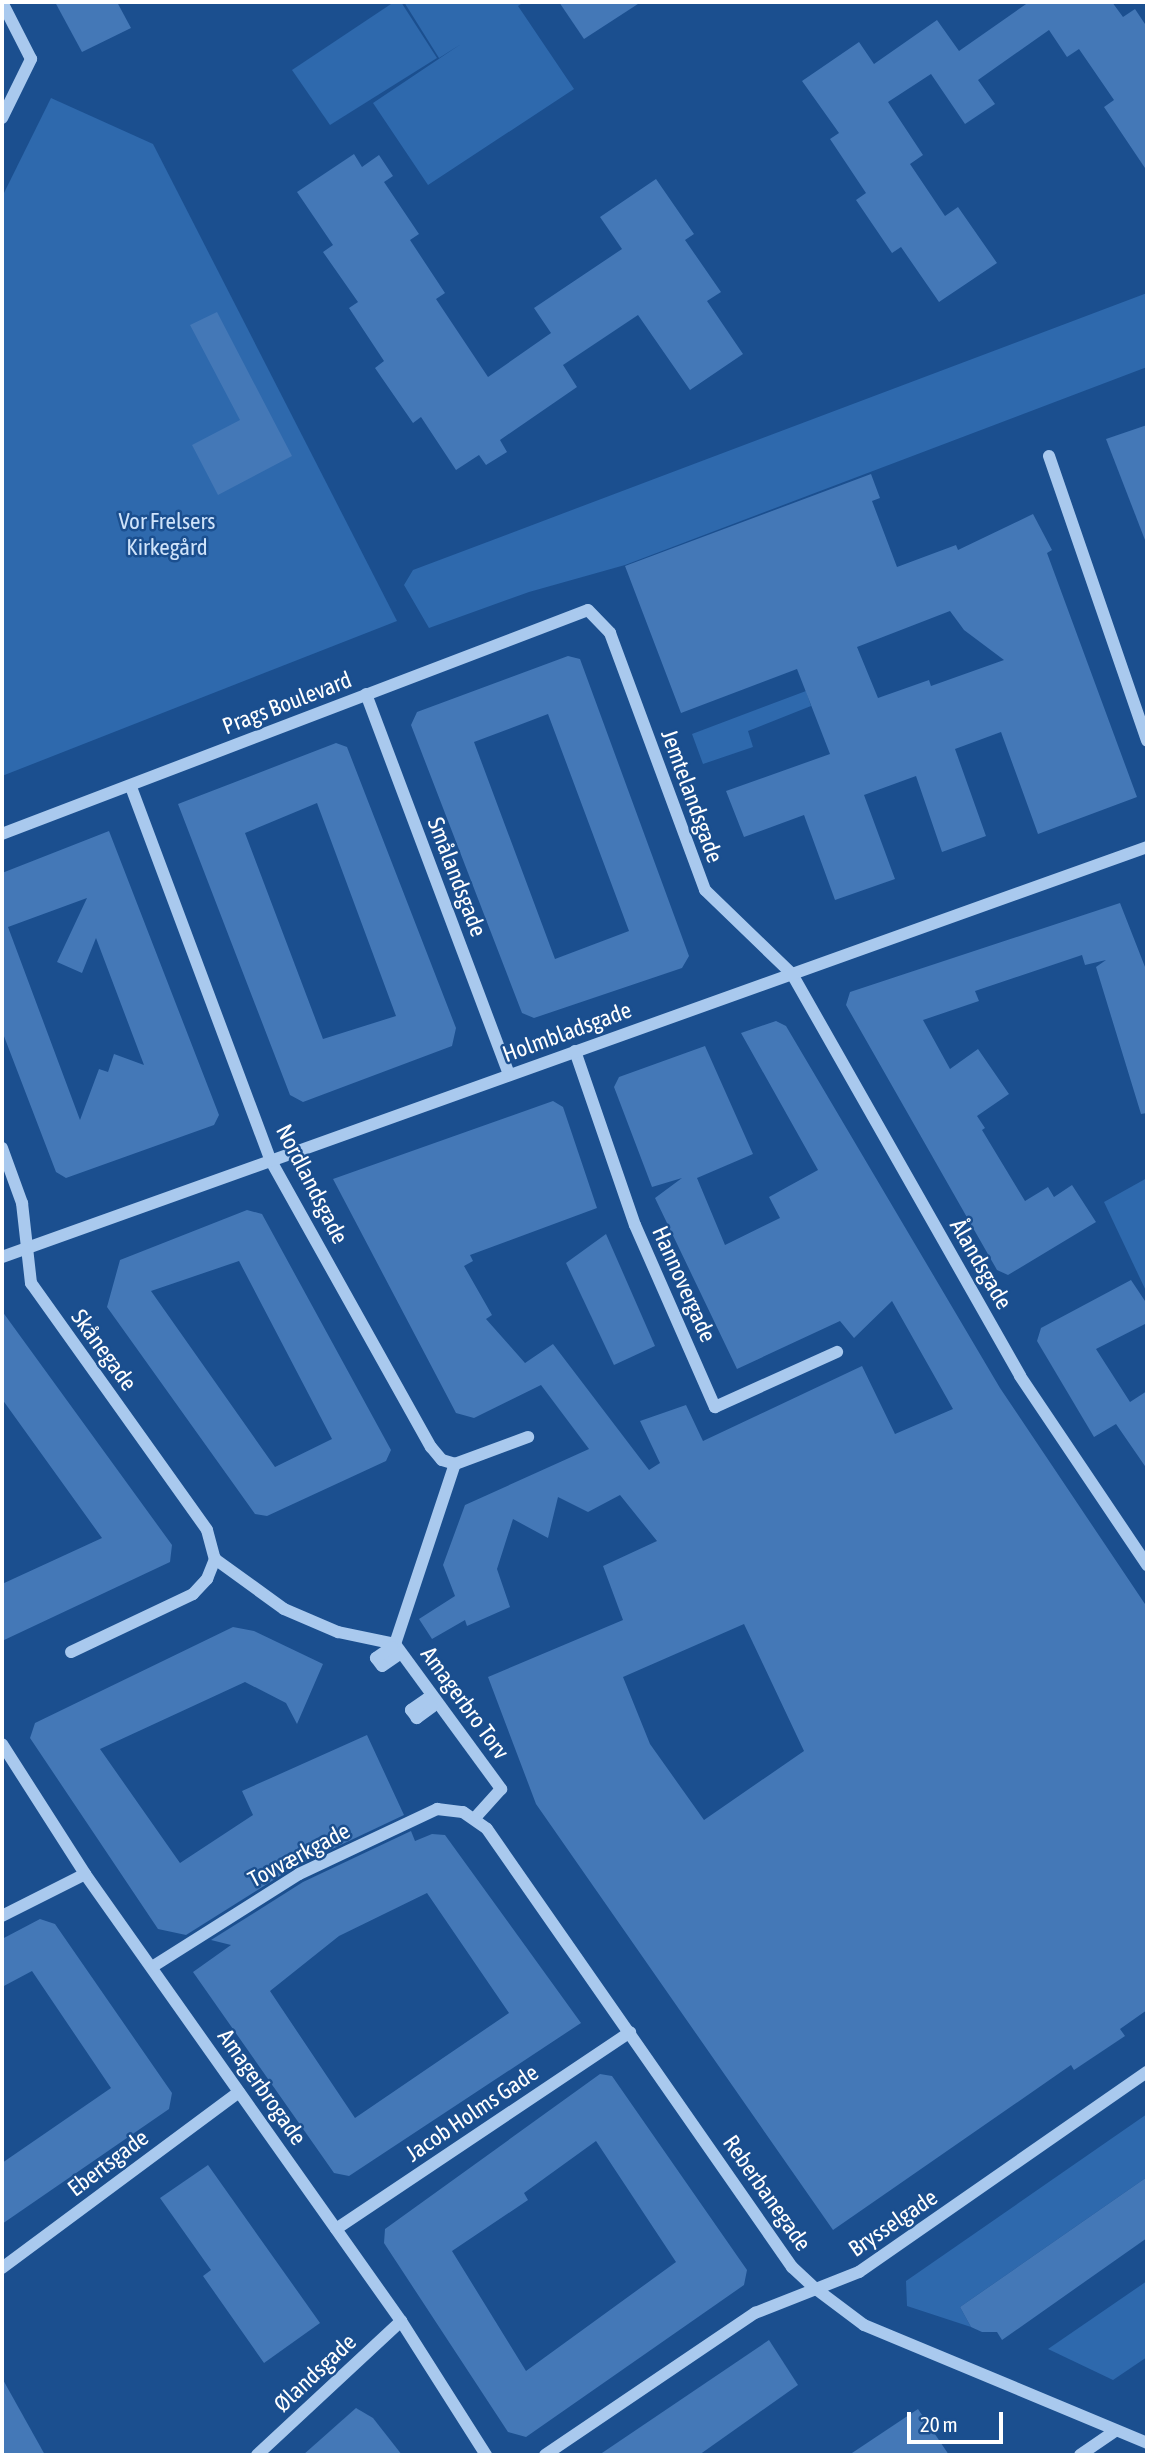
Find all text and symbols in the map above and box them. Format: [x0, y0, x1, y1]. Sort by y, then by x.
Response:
park label: Vor Frelsers Kirkegård [119, 507, 215, 561]
street label: Prags Boulevard [219, 666, 355, 740]
street label: Jemtelandsgade [655, 726, 729, 866]
street label: Smålandsgade [422, 814, 492, 940]
street label: Holmbladsgade [499, 996, 635, 1068]
street label: Nordlandsgade [270, 1120, 354, 1248]
street label: Ålandsgade [944, 1214, 1018, 1314]
street label: Hannovergade [646, 1222, 722, 1346]
street label: Skånegade [65, 1304, 143, 1396]
street label: Amagerbro Torv [415, 1641, 515, 1765]
street label: Tovværkgade [243, 1817, 355, 1893]
street label: Amagerbrogade [212, 2024, 312, 2150]
street label: Jacob Holms Gade [401, 2059, 543, 2167]
street label: Ebertsgade [62, 2124, 154, 2202]
street label: Reberbanegade [717, 2130, 817, 2256]
street label: Brysselgade [843, 2183, 943, 2263]
street label: Ølandsgade [268, 2328, 362, 2418]
scale bar [911, 2398, 1007, 2442]
text: 20 m [920, 2412, 958, 2436]

